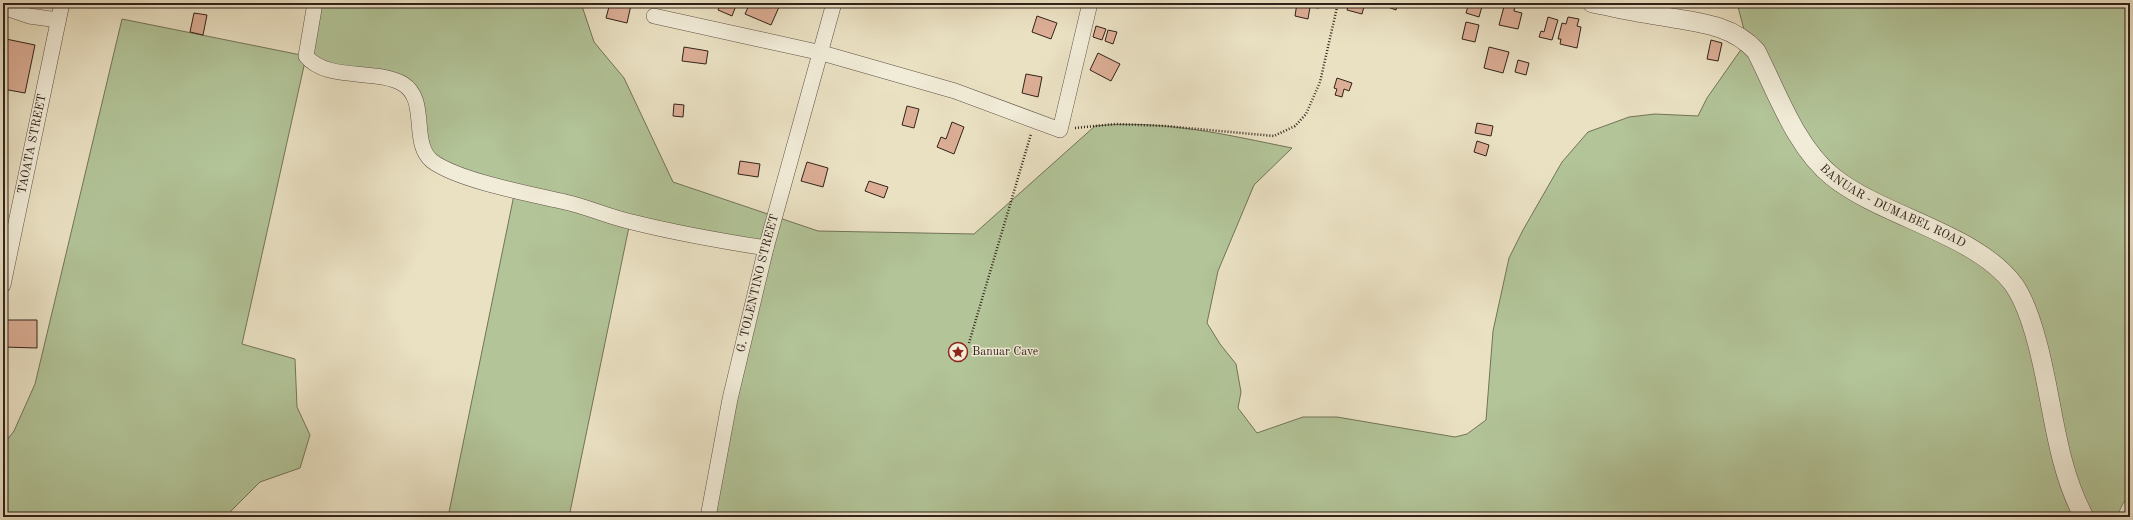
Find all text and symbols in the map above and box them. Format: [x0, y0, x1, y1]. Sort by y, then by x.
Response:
street label: TAOATA STREET [16, 93, 49, 195]
street label: BANUAR - DUMABEL ROAD [1817, 162, 1968, 250]
street label: G. TOLENTINO STREET [735, 213, 781, 354]
place icon: Banuar Cave [947, 341, 969, 363]
place label: Banuar Cave [972, 346, 1039, 358]

